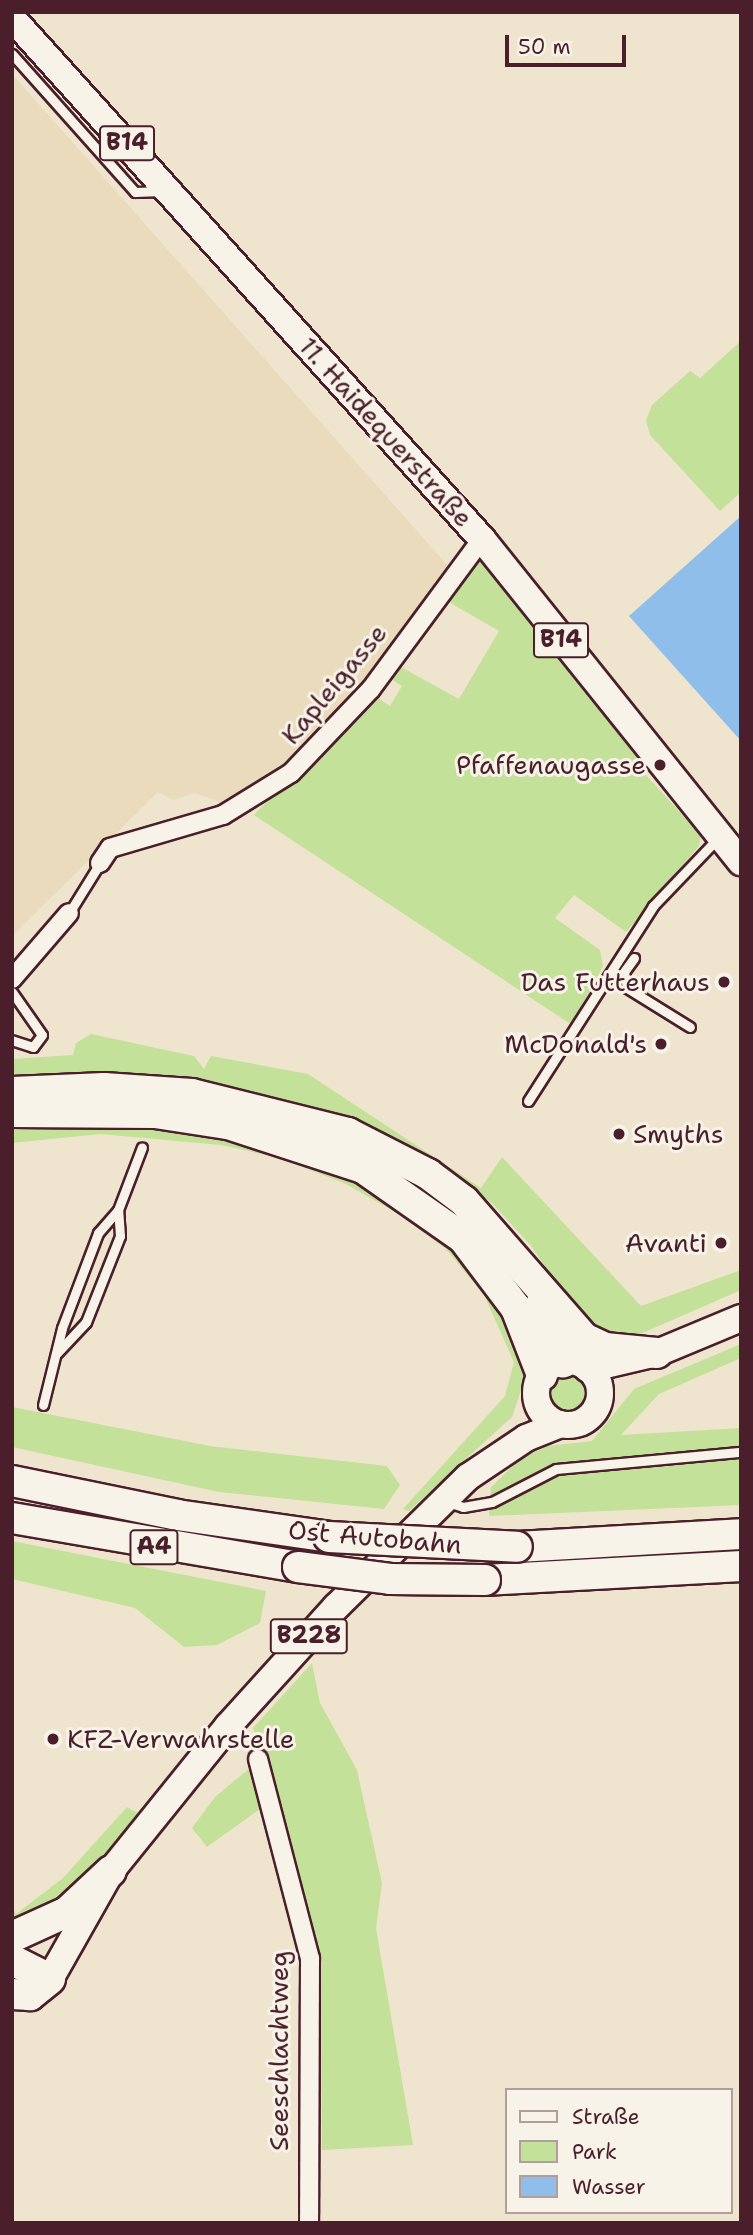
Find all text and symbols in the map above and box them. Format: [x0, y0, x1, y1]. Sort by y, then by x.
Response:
scale bar [508, 21, 629, 65]
text: 50 m [518, 33, 571, 61]
road number: B14 [99, 122, 155, 163]
street label: 11. Haidequerstraße [293, 331, 479, 533]
street label: Kapleigasse [275, 618, 393, 750]
road number: B14 [533, 620, 589, 660]
place label: Pfaffenaugasse [456, 749, 646, 781]
marker: Pfaffenaugasse [652, 757, 668, 773]
place label: Das Futterhaus [521, 966, 710, 998]
marker: Das Futterhaus [716, 974, 732, 990]
place label: McDonald's [504, 1028, 647, 1060]
marker: McDonald's [653, 1036, 669, 1052]
place label: Smyths [633, 1118, 724, 1150]
marker: Smyths [611, 1126, 627, 1142]
place label: Avanti [625, 1227, 707, 1259]
marker: Avanti [713, 1235, 729, 1251]
street label: Ost Autobahn [287, 1514, 463, 1560]
road number: A4 [128, 1526, 180, 1568]
road number: B228 [269, 1616, 349, 1656]
place label: KFZ-Verwahrstelle [67, 1723, 294, 1755]
marker: KFZ-Verwahrstelle [45, 1731, 61, 1747]
street label: Seeschlachtweg [263, 1951, 295, 2151]
legend [504, 2088, 732, 2214]
text: Straße [572, 2103, 640, 2131]
text: Park [572, 2138, 617, 2166]
text: Wasser [572, 2173, 646, 2201]

